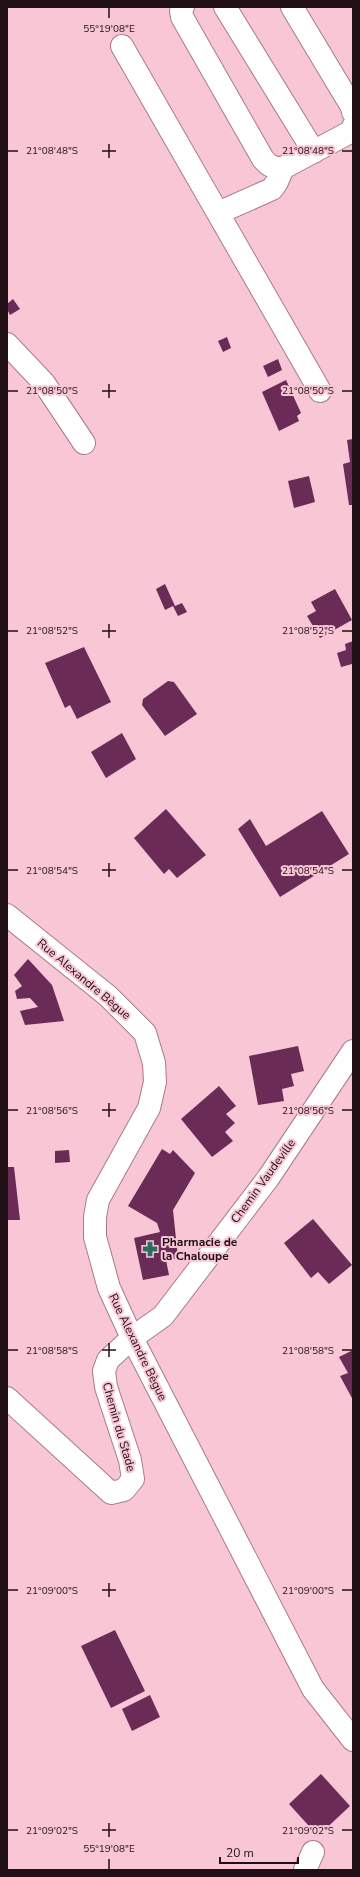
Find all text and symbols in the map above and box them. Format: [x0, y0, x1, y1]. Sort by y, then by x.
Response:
text: 55°19'08"E [83, 22, 135, 36]
text: 21°08'48"S [26, 144, 78, 158]
text: 21°08'48"S [282, 144, 334, 158]
text: 21°08'50"S [26, 384, 78, 398]
text: 21°08'50"S [282, 384, 334, 398]
text: 21°08'52"S [26, 624, 78, 638]
text: 21°08'52"S [282, 624, 334, 638]
text: 21°08'54"S [26, 864, 78, 878]
text: 21°08'54"S [282, 864, 334, 878]
street label: Rue Alexandre Bègue [34, 935, 134, 1023]
text: 21°08'56"S [26, 1104, 78, 1118]
text: 21°08'56"S [282, 1104, 334, 1118]
street label: Chemin Vaudeville [227, 1136, 299, 1226]
place label: Pharmacie de la Chaloupe [162, 1234, 238, 1264]
pharmacy icon: Pharmacie de la Chaloupe [141, 1240, 159, 1258]
street label: Rue Alexandre Bègue [105, 1291, 171, 1403]
text: 21°08'58"S [26, 1344, 78, 1358]
text: 21°08'58"S [282, 1344, 334, 1358]
street label: Chemin du Stade [99, 1380, 139, 1474]
text: 21°09'00"S [26, 1584, 78, 1598]
text: 21°09'00"S [282, 1584, 334, 1598]
text: 21°09'02"S [26, 1824, 78, 1838]
text: 21°09'02"S [282, 1824, 334, 1838]
scale bar [220, 1839, 298, 1865]
text: 55°19'08"E [83, 1842, 135, 1856]
text: 20 m [226, 1845, 254, 1861]

